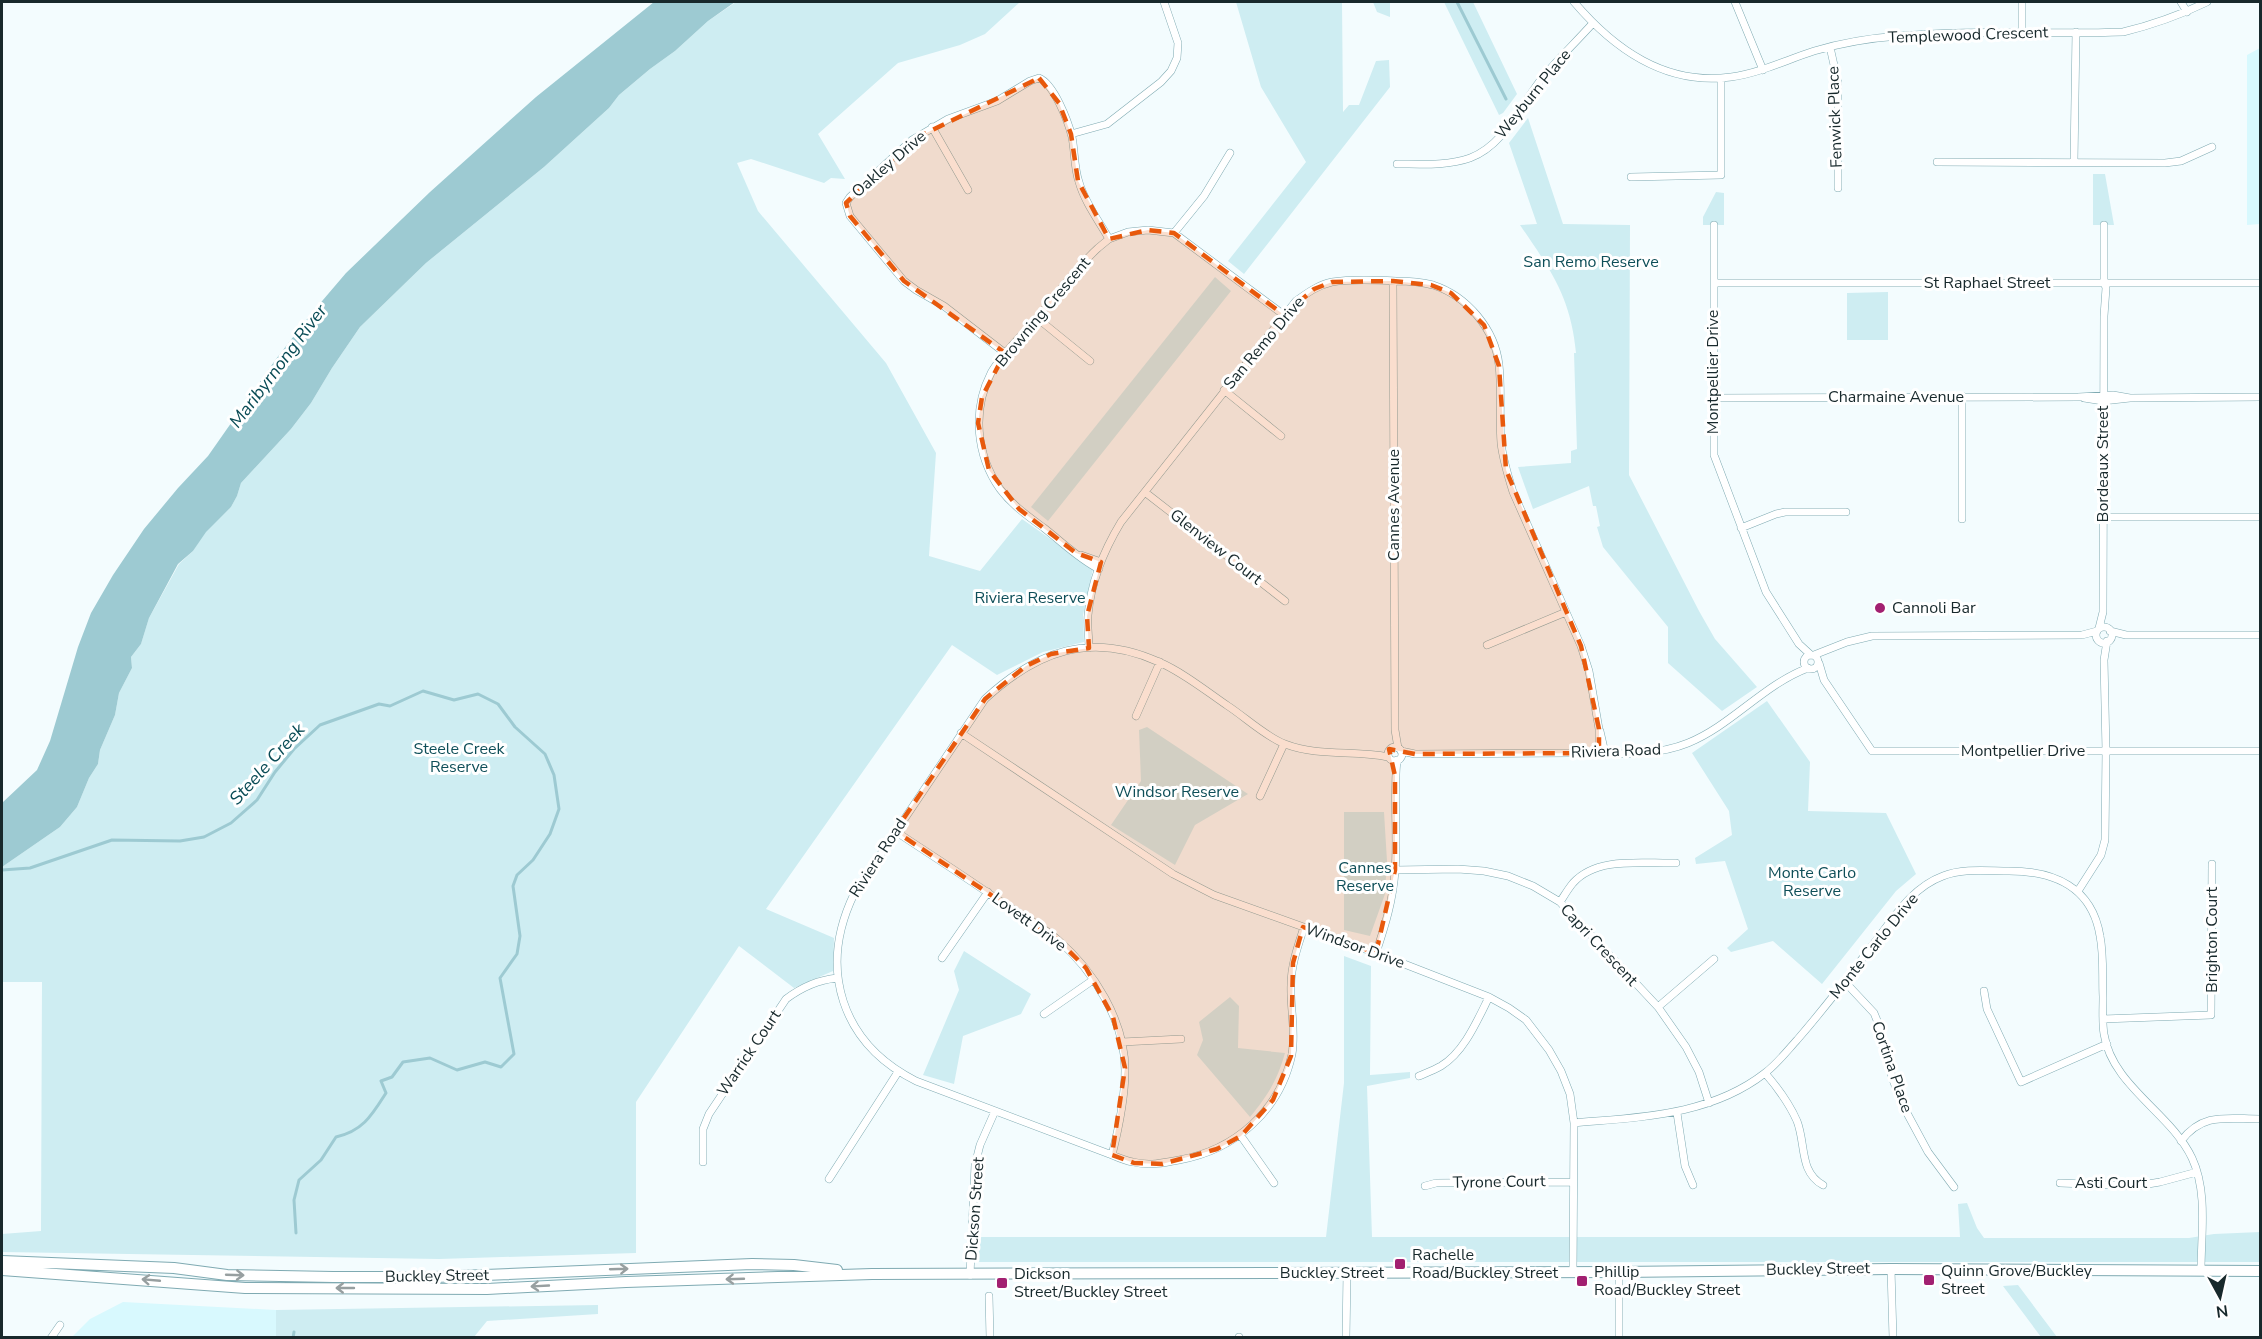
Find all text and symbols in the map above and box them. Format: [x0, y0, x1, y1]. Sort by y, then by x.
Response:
street label: Templewood Crescent [1887, 21, 2049, 49]
street label: Weyburn Place [1490, 44, 1576, 144]
street label: Fenwick Place [1822, 66, 1848, 168]
street label: Oakley Drive [847, 125, 931, 203]
park label: San Remo Reserve [1523, 251, 1659, 273]
street label: Browning Crescent [991, 252, 1096, 372]
street label: St Raphael Street [1924, 272, 2051, 294]
street label: San Remo Drive [1219, 292, 1309, 394]
water label: Maribyrnong River [224, 299, 333, 433]
street label: Montpellier Drive [1702, 310, 1724, 434]
street label: Charmaine Avenue [1828, 386, 1964, 408]
street label: Bordeaux Street [2092, 405, 2114, 522]
street label: Cannes Avenue [1383, 449, 1405, 561]
street label: Glenview Court [1165, 504, 1267, 590]
park label: Riviera Reserve [974, 587, 1086, 609]
place label: Cannoli Bar [1892, 597, 1976, 619]
marker: Cannoli Bar [1873, 601, 1887, 615]
water label: Steele Creek [224, 717, 311, 810]
park label: Steele Creek Reserve [413, 738, 506, 778]
street label: Riviera Road [1570, 738, 1662, 764]
street label: Montpellier Drive [1961, 740, 2085, 762]
park label: Windsor Reserve [1115, 781, 1239, 803]
street label: Riviera Road [844, 814, 912, 902]
park label: Cannes Reserve [1336, 857, 1394, 897]
park label: Monte Carlo Reserve [1768, 862, 1856, 902]
street label: Brighton Court [2201, 887, 2223, 993]
street label: Lovett Drive [987, 888, 1071, 956]
street label: Monte Carlo Drive [1825, 889, 1923, 1003]
street label: Capri Crescent [1555, 899, 1643, 991]
street label: Windsor Drive [1302, 918, 1408, 974]
street label: Warrick Court [712, 1005, 786, 1100]
street label: Cortina Place [1866, 1018, 1918, 1116]
street label: Dickson Street [960, 1156, 990, 1262]
street label: Tyrone Court [1452, 1170, 1546, 1194]
street label: Asti Court [2075, 1172, 2148, 1194]
place label: Rachelle Road/Buckley Street [1412, 1244, 1558, 1284]
marker: Rachelle Road/Buckley Street [1393, 1257, 1407, 1271]
street label: Buckley Street [1766, 1257, 1871, 1281]
place label: Quinn Grove/Buckley Street [1941, 1260, 2093, 1300]
place label: Phillip Road/Buckley Street [1594, 1261, 1740, 1301]
street label: Buckley Street [1280, 1262, 1385, 1284]
place label: Dickson Street/Buckley Street [1014, 1263, 1168, 1303]
street label: Buckley Street [385, 1264, 490, 1288]
one-way arrow [609, 1264, 629, 1275]
north arrow [2190, 1267, 2250, 1327]
one-way arrow [225, 1270, 245, 1281]
one-way arrow [726, 1273, 746, 1284]
marker: Quinn Grove/Buckley Street [1922, 1273, 1936, 1287]
one-way arrow [141, 1274, 161, 1285]
marker: Phillip Road/Buckley Street [1575, 1274, 1589, 1288]
marker: Dickson Street/Buckley Street [995, 1276, 1009, 1290]
one-way arrow [531, 1281, 551, 1292]
one-way arrow [336, 1282, 356, 1294]
text: N [2214, 1299, 2229, 1323]

